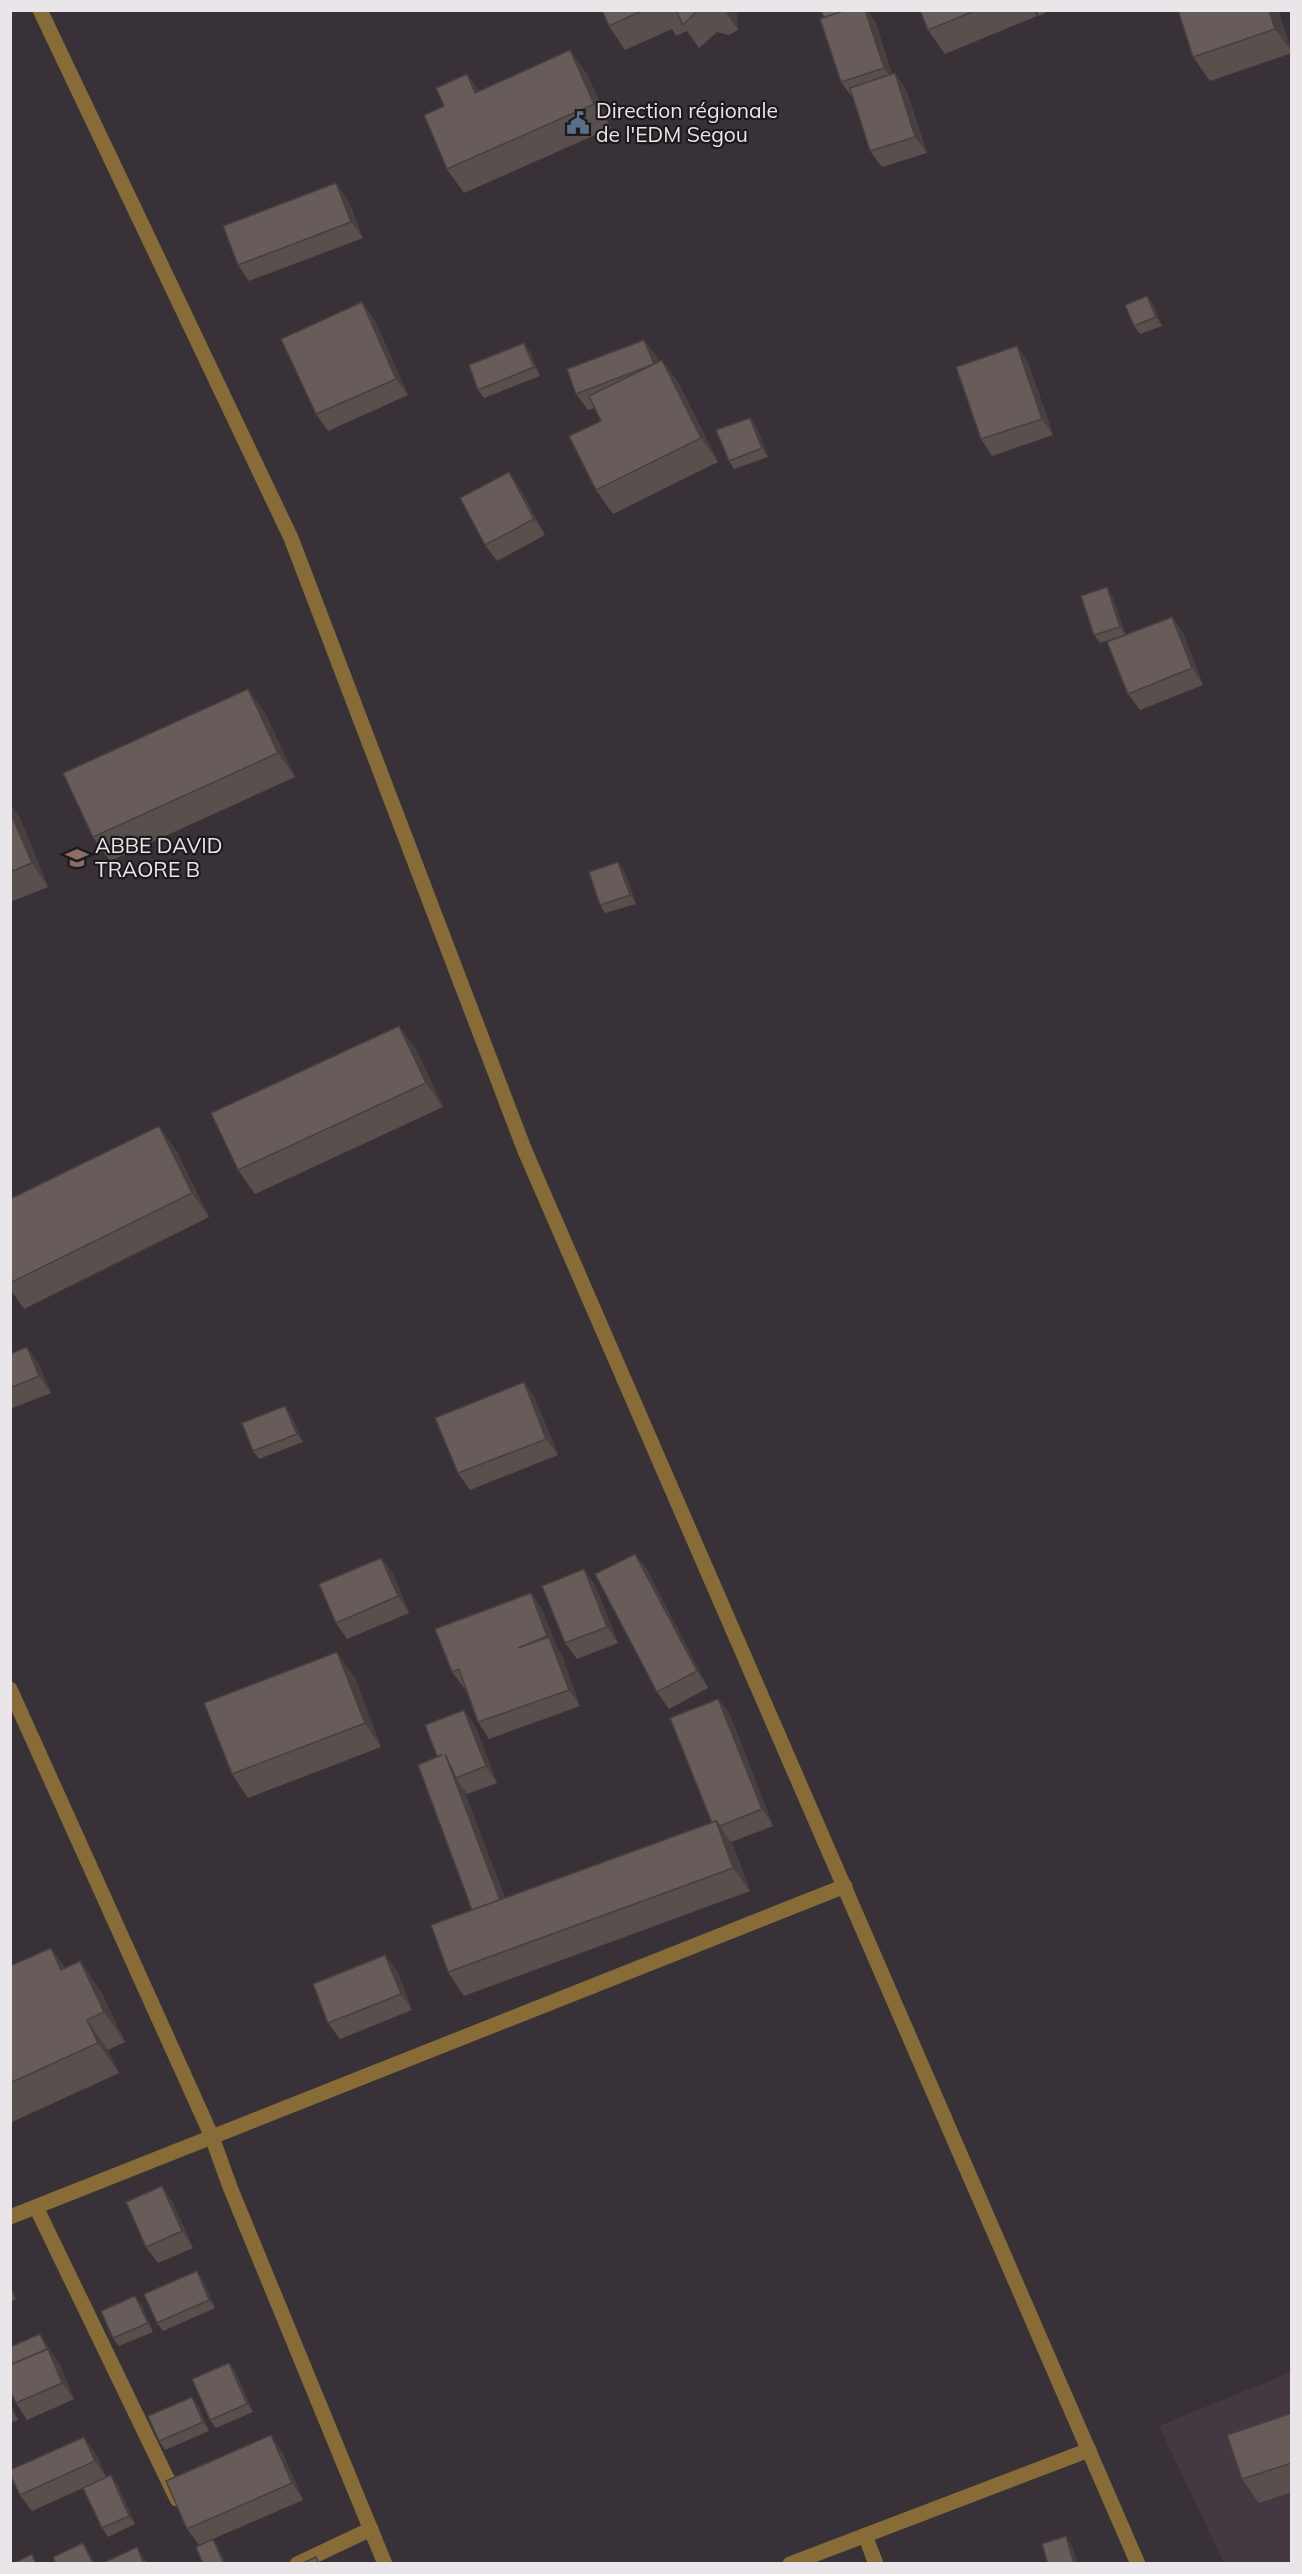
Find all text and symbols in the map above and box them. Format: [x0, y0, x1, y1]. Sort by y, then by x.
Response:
place label: Direction régionale de l'EDM Segou [596, 97, 778, 147]
public building icon: Direction régionale de l'EDM Segou [565, 110, 591, 136]
place label: ABBE DAVID TRAORE B [95, 832, 222, 882]
school or university icon: ABBE DAVID TRAORE B [64, 845, 90, 871]

